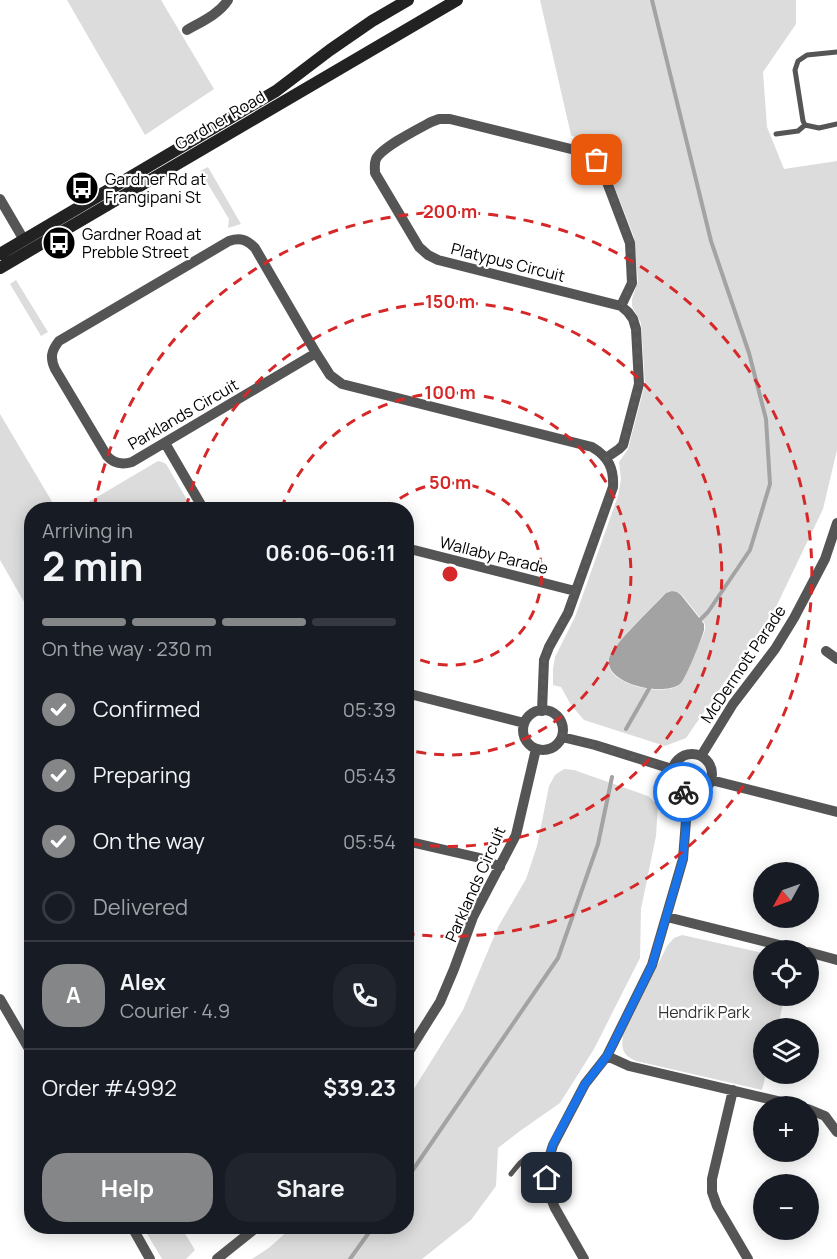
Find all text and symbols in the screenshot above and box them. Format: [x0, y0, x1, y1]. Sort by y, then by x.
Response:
street label: Gardner Road [171, 85, 269, 155]
pin [571, 134, 622, 185]
icon: bag [580, 143, 613, 176]
place label: Gardner Rd at Frangipani St [105, 168, 206, 208]
bus stop icon: Gardner Rd at Frangipani St [64, 170, 100, 206]
text: 200 m [423, 199, 477, 223]
place label: Gardner Road at Prebble Street [82, 223, 201, 263]
bus stop icon: Gardner Road at Prebble Street [41, 225, 77, 261]
street label: Platypus Circuit [449, 237, 567, 287]
text: 150 m [425, 289, 475, 313]
street label: Parklands Circuit [124, 373, 242, 455]
text: 100 m [424, 380, 476, 404]
text: 50 m [429, 470, 471, 494]
text: Arriving in [42, 517, 133, 544]
street label: Wallaby Parade [437, 531, 551, 579]
text: 06:06–06:11 [265, 538, 396, 568]
text: 2 min [42, 539, 143, 593]
centre of rings [440, 564, 460, 584]
street label: McDermott Parade [695, 601, 791, 727]
text: On the way · 230 m [42, 635, 212, 662]
icon: check [42, 693, 75, 726]
text: Confirmed [93, 694, 201, 724]
text: 05:39 [343, 696, 396, 723]
icon: check [42, 759, 75, 792]
text: Preparing [93, 760, 191, 790]
text: 05:43 [343, 762, 396, 789]
courier [653, 762, 713, 822]
icon: bike [667, 776, 700, 809]
street label: Parklands Circuit [440, 823, 510, 945]
icon: check [42, 825, 75, 858]
text: On the way [93, 826, 205, 856]
text: 05:54 [343, 828, 396, 855]
north arrow [753, 862, 819, 928]
map controls [753, 862, 819, 1240]
text: Delivered [93, 892, 188, 922]
button: locate [753, 940, 819, 1006]
button: phone [333, 964, 396, 1027]
text: Alex [120, 967, 166, 997]
text: A [66, 980, 81, 1010]
text: Courier · 4.9 [120, 997, 230, 1024]
park label: Hendrik Park [658, 1001, 751, 1023]
button: layers [753, 1018, 819, 1084]
text: Order #4992 [42, 1073, 177, 1103]
text: $39.23 [323, 1073, 396, 1103]
button: + [753, 1096, 819, 1162]
pin [521, 1152, 572, 1203]
button: Help [42, 1153, 213, 1222]
button: Share [225, 1153, 396, 1222]
icon: home [530, 1161, 563, 1194]
button: − [753, 1174, 819, 1240]

